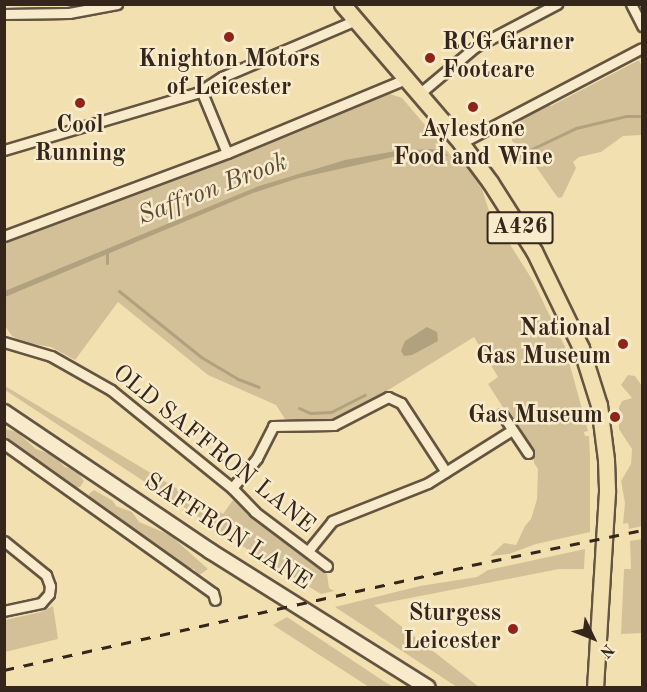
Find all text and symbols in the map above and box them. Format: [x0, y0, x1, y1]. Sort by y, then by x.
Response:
marker: Knighton Motors of Leicester [222, 30, 236, 44]
place label: RCG Garner Footcare [442, 30, 574, 86]
place label: Knighton Motors of Leicester [138, 47, 320, 103]
marker: RCG Garner Footcare [423, 51, 437, 65]
marker: Cool Running [73, 96, 87, 110]
marker: Aylestone Food and Wine [466, 100, 480, 114]
place label: Cool Running [34, 113, 126, 169]
place label: Aylestone Food and Wine [393, 117, 553, 173]
water label: Saffron Brook [134, 147, 292, 233]
road number: A426 [486, 209, 554, 247]
place label: National Gas Museum [476, 316, 611, 372]
marker: National Gas Museum [616, 337, 630, 351]
street label: OLD SAFFRON LANE [106, 359, 320, 541]
place label: Gas Museum [468, 403, 603, 431]
marker: Gas Museum [608, 410, 622, 424]
street label: SAFFRON LANE [138, 468, 316, 598]
place label: Sturgess Leicester [403, 601, 501, 657]
north arrow [563, 608, 623, 668]
marker: Sturgess Leicester [506, 622, 520, 636]
text: N [596, 640, 616, 660]

